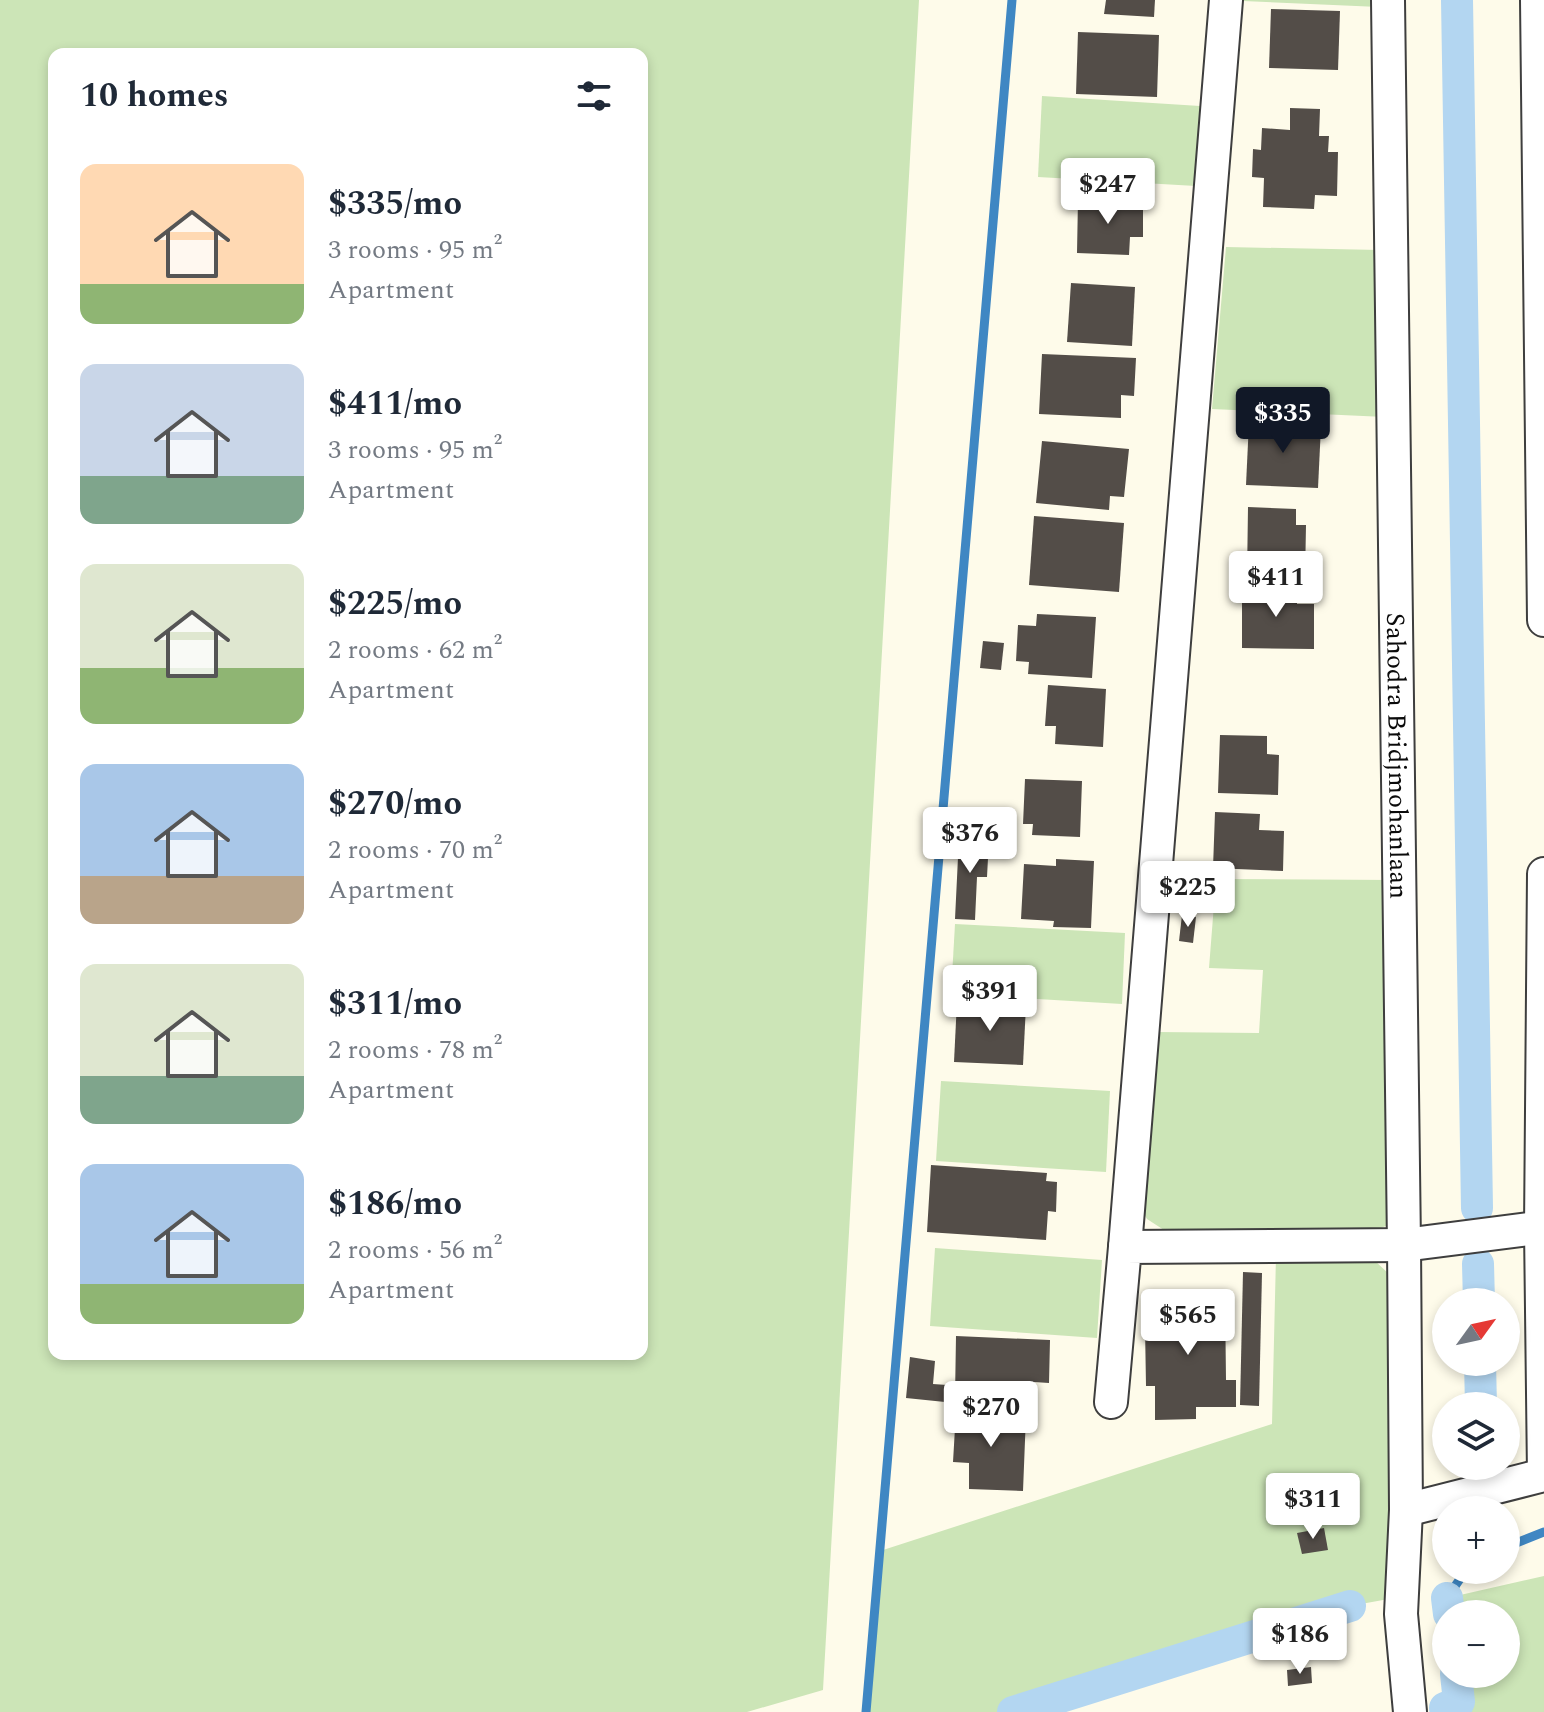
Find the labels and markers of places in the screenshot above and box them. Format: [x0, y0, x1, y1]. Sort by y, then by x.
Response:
pin: $247 [1061, 158, 1155, 226]
pin: $335 [1236, 387, 1330, 455]
pin: $411 [1229, 551, 1323, 619]
pin: $376 [923, 807, 1017, 875]
pin: $225 [1141, 861, 1235, 929]
pin: $391 [943, 965, 1037, 1033]
pin: $565 [1141, 1289, 1235, 1357]
pin: $270 [944, 1381, 1038, 1449]
pin: $311 [1266, 1473, 1360, 1541]
pin: $186 [1253, 1608, 1347, 1676]

